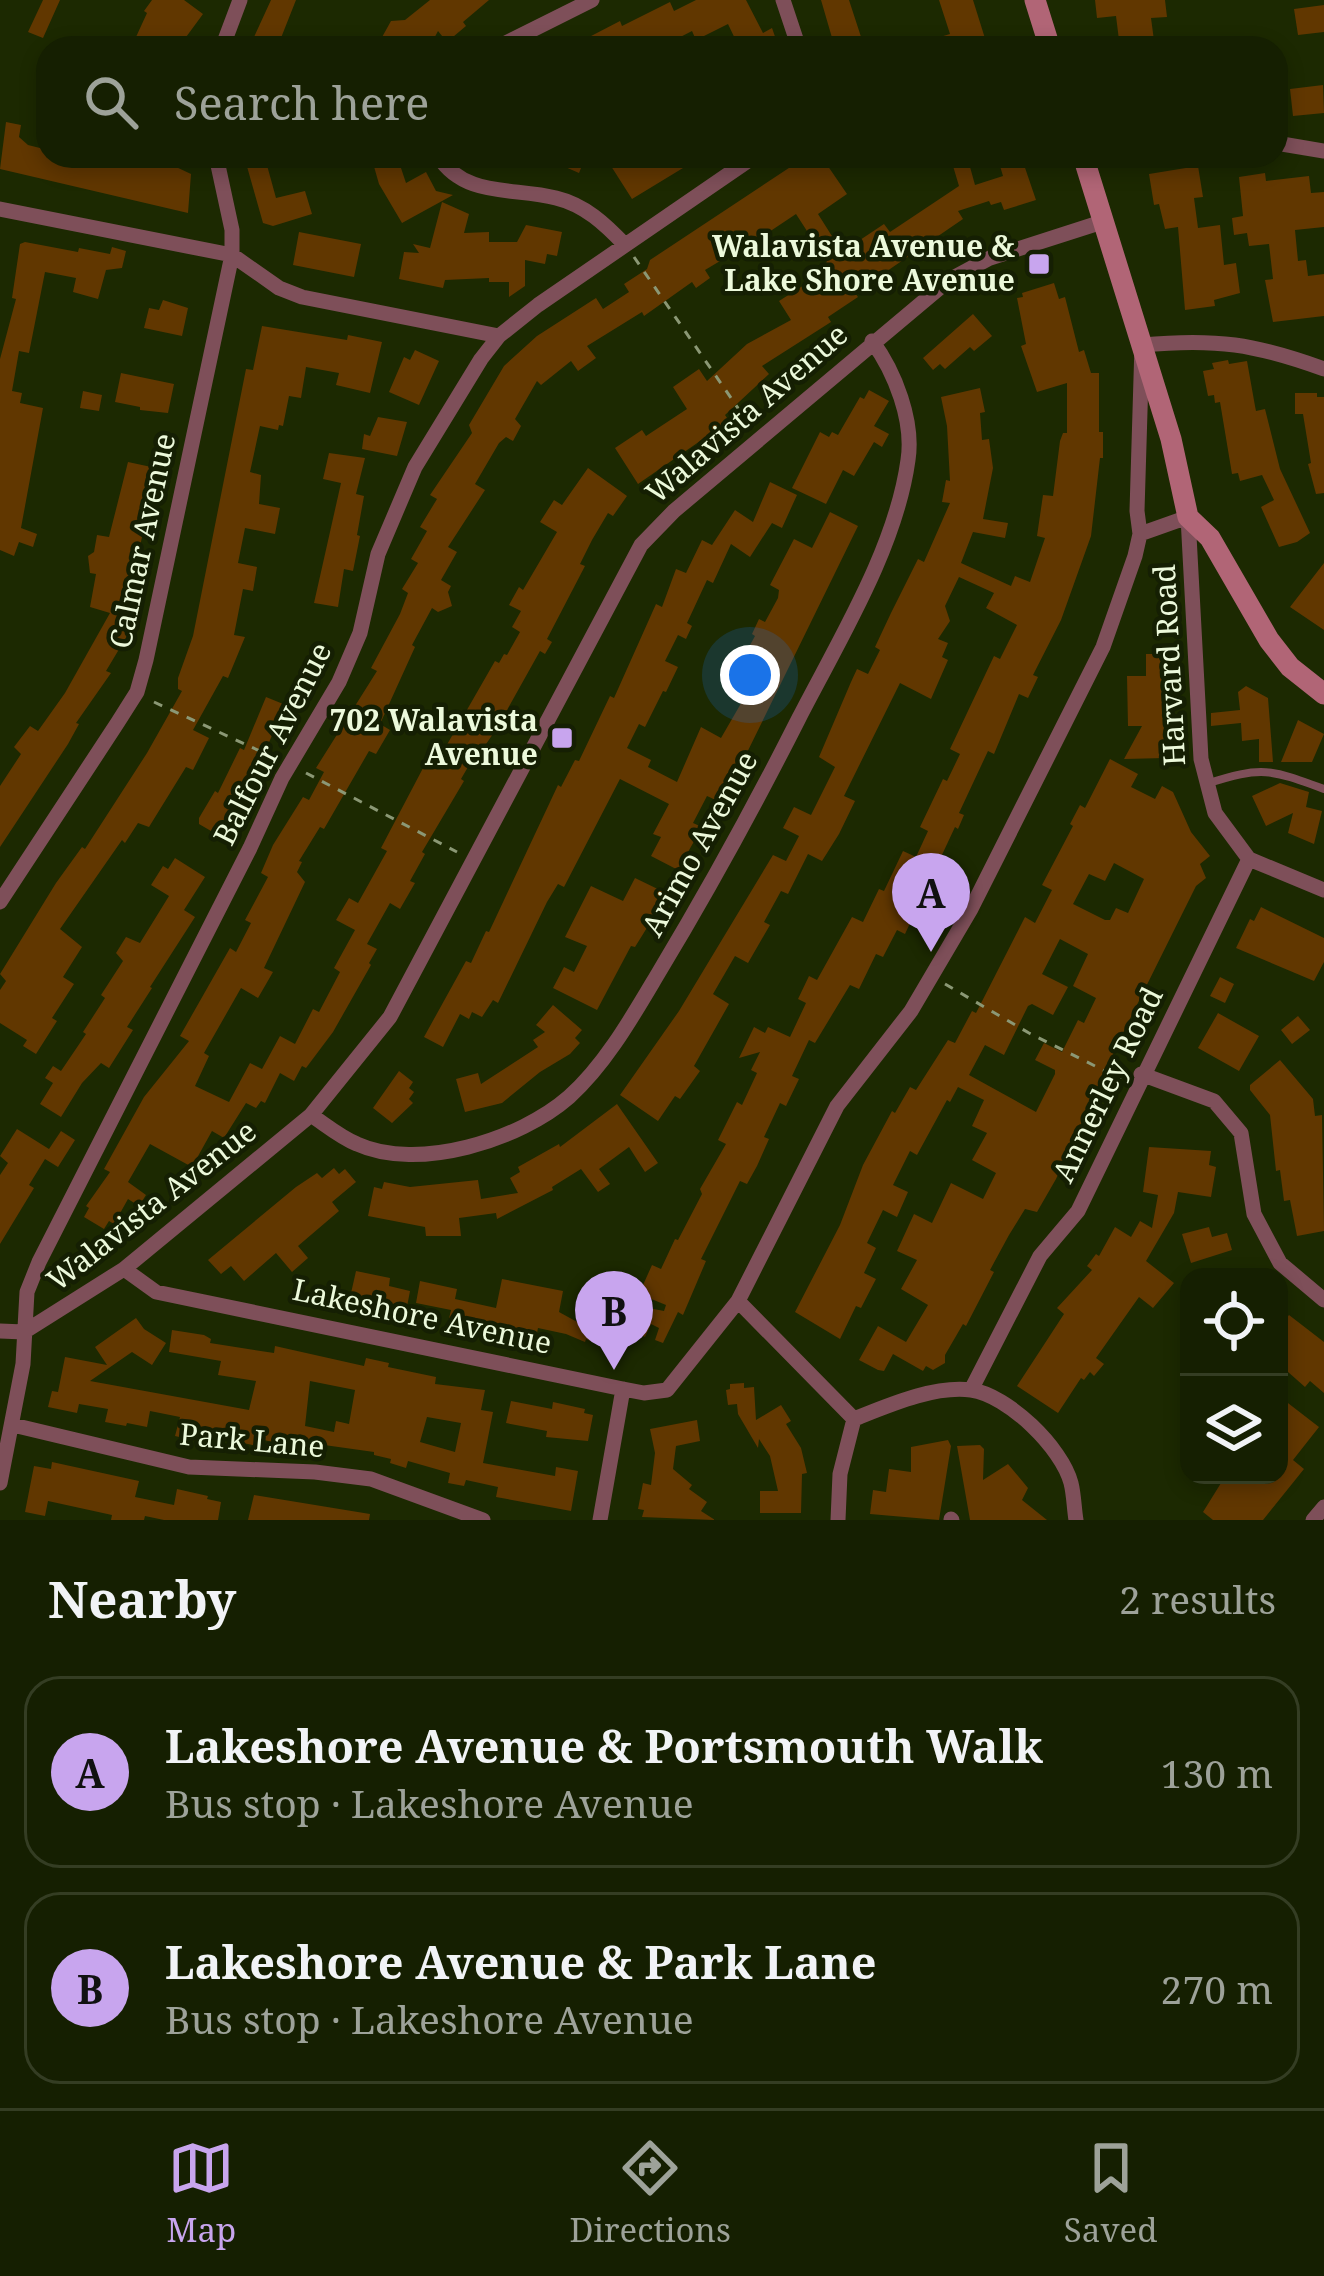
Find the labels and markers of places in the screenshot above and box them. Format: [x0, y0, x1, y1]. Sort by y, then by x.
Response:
place label: Walavista Avenue & Lake Shore Avenue [712, 225, 1015, 300]
marker: Walavista Avenue & Lake Shore Avenue [1026, 251, 1052, 277]
place label: 702 Walavista Avenue [329, 699, 538, 774]
marker: 702 Walavista Avenue [549, 725, 575, 751]
pin: A [892, 853, 970, 952]
pin: B [575, 1271, 653, 1370]

